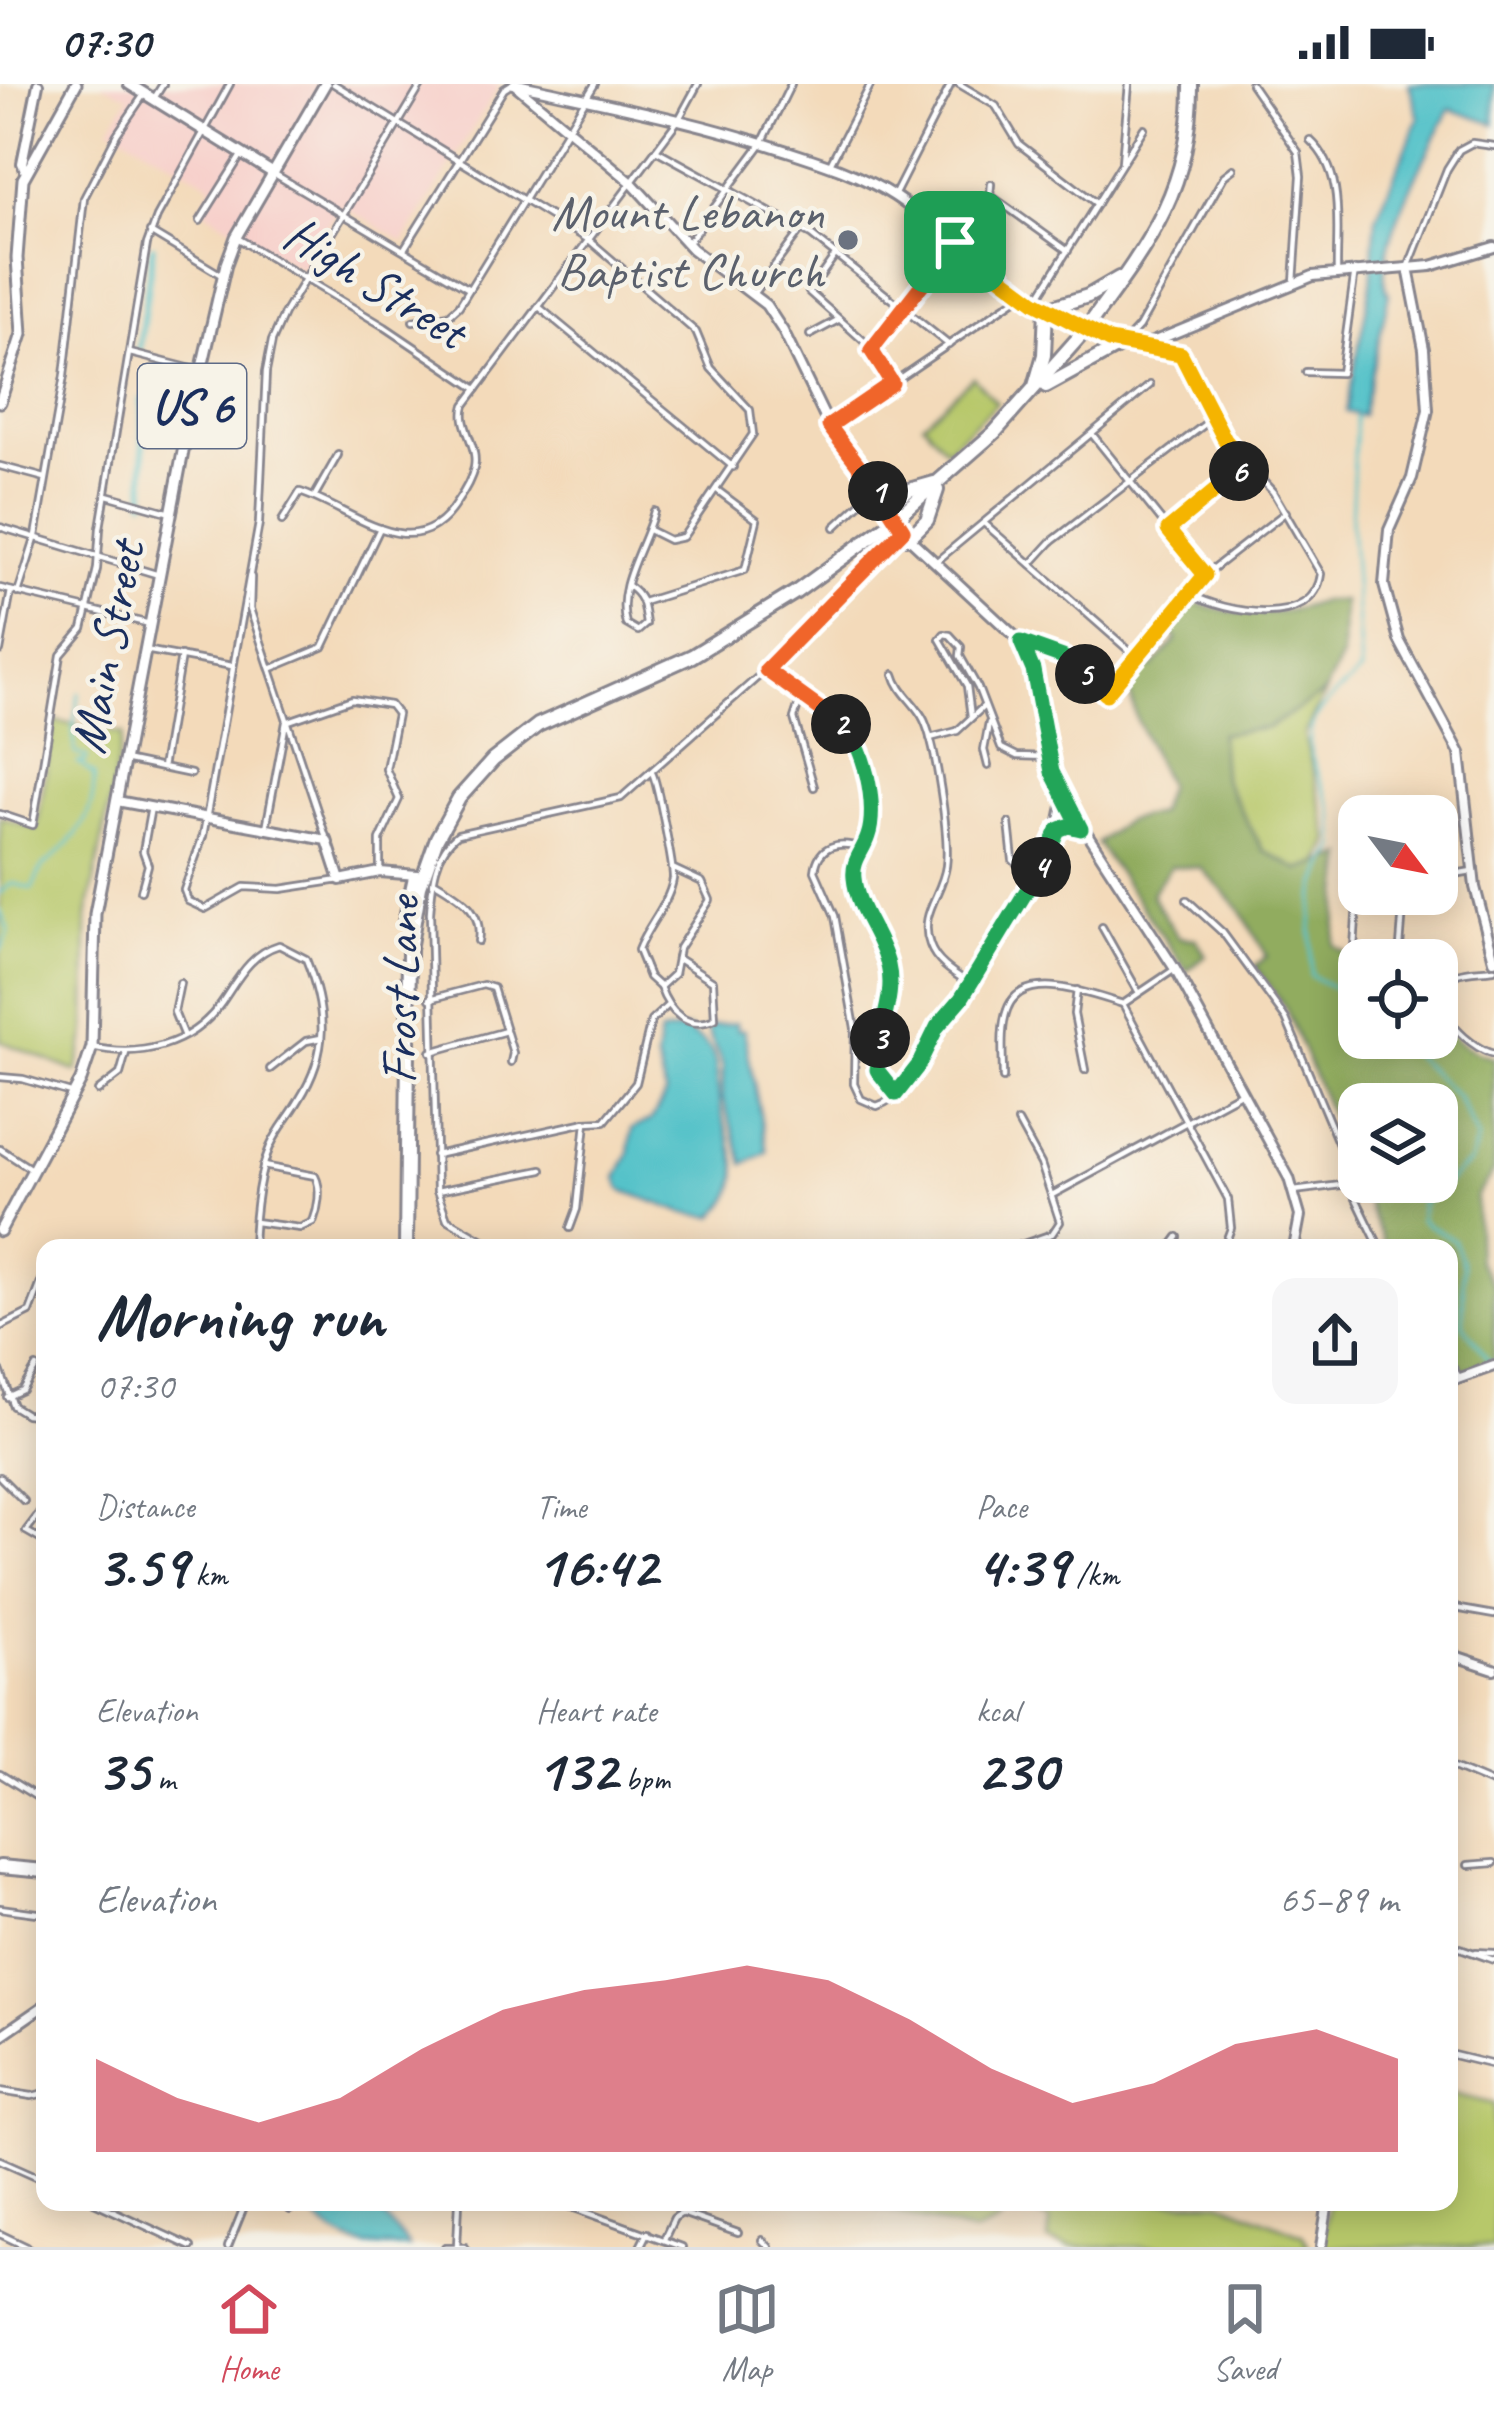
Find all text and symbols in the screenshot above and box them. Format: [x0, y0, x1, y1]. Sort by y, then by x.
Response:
text: 07:30 [60, 14, 150, 71]
place label: Mount Lebanon Baptist Church [552, 180, 826, 303]
pin [904, 191, 1006, 293]
street label: High Street [273, 201, 483, 365]
icon: arrive [922, 209, 988, 275]
marker: Mount Lebanon Baptist Church [835, 227, 861, 253]
road number: US 6 [138, 364, 246, 448]
pin: 6 [1209, 441, 1269, 501]
text: 6 [1231, 450, 1247, 492]
pin: 1 [848, 461, 908, 521]
text: 1 [871, 470, 885, 512]
street label: Main Street [55, 531, 160, 758]
pin: 5 [1055, 644, 1115, 704]
text: 5 [1078, 653, 1092, 695]
pin: 2 [811, 694, 871, 754]
text: 2 [834, 703, 848, 745]
north arrow [1338, 795, 1458, 915]
map controls [1338, 795, 1458, 1203]
pin: 4 [1011, 837, 1071, 897]
text: 4 [1034, 846, 1048, 888]
street label: Frost Lane [366, 892, 434, 1084]
button: locate [1338, 939, 1458, 1059]
pin: 3 [850, 1008, 910, 1068]
text: 3 [873, 1017, 887, 1059]
button: layers [1338, 1083, 1458, 1203]
text: Morning run [96, 1275, 384, 1358]
button: share [1272, 1278, 1398, 1404]
text: 07:30 [96, 1362, 174, 1411]
text: Distance [96, 1486, 194, 1528]
text: Time [536, 1486, 587, 1528]
text: Pace [976, 1486, 1027, 1528]
text: 3.59 [96, 1528, 187, 1604]
text: 16:42 [536, 1528, 657, 1604]
text: 4:39 [976, 1528, 1068, 1604]
text: km [187, 1554, 227, 1596]
text: /km [1068, 1554, 1119, 1596]
text: Elevation [96, 1690, 198, 1732]
text: Heart rate [536, 1690, 656, 1732]
text: kcal [976, 1690, 1020, 1732]
text: 35 [96, 1732, 149, 1808]
text: 132 [536, 1732, 617, 1808]
text: 230 [976, 1732, 1057, 1808]
text: m [149, 1758, 176, 1800]
text: bpm [617, 1758, 670, 1800]
text: Elevation [96, 1875, 216, 1924]
text: 65–89 m [1279, 1875, 1398, 1924]
tab: Home [216, 2276, 282, 2390]
tab: Map [714, 2276, 780, 2390]
tab: Saved [1212, 2276, 1278, 2390]

